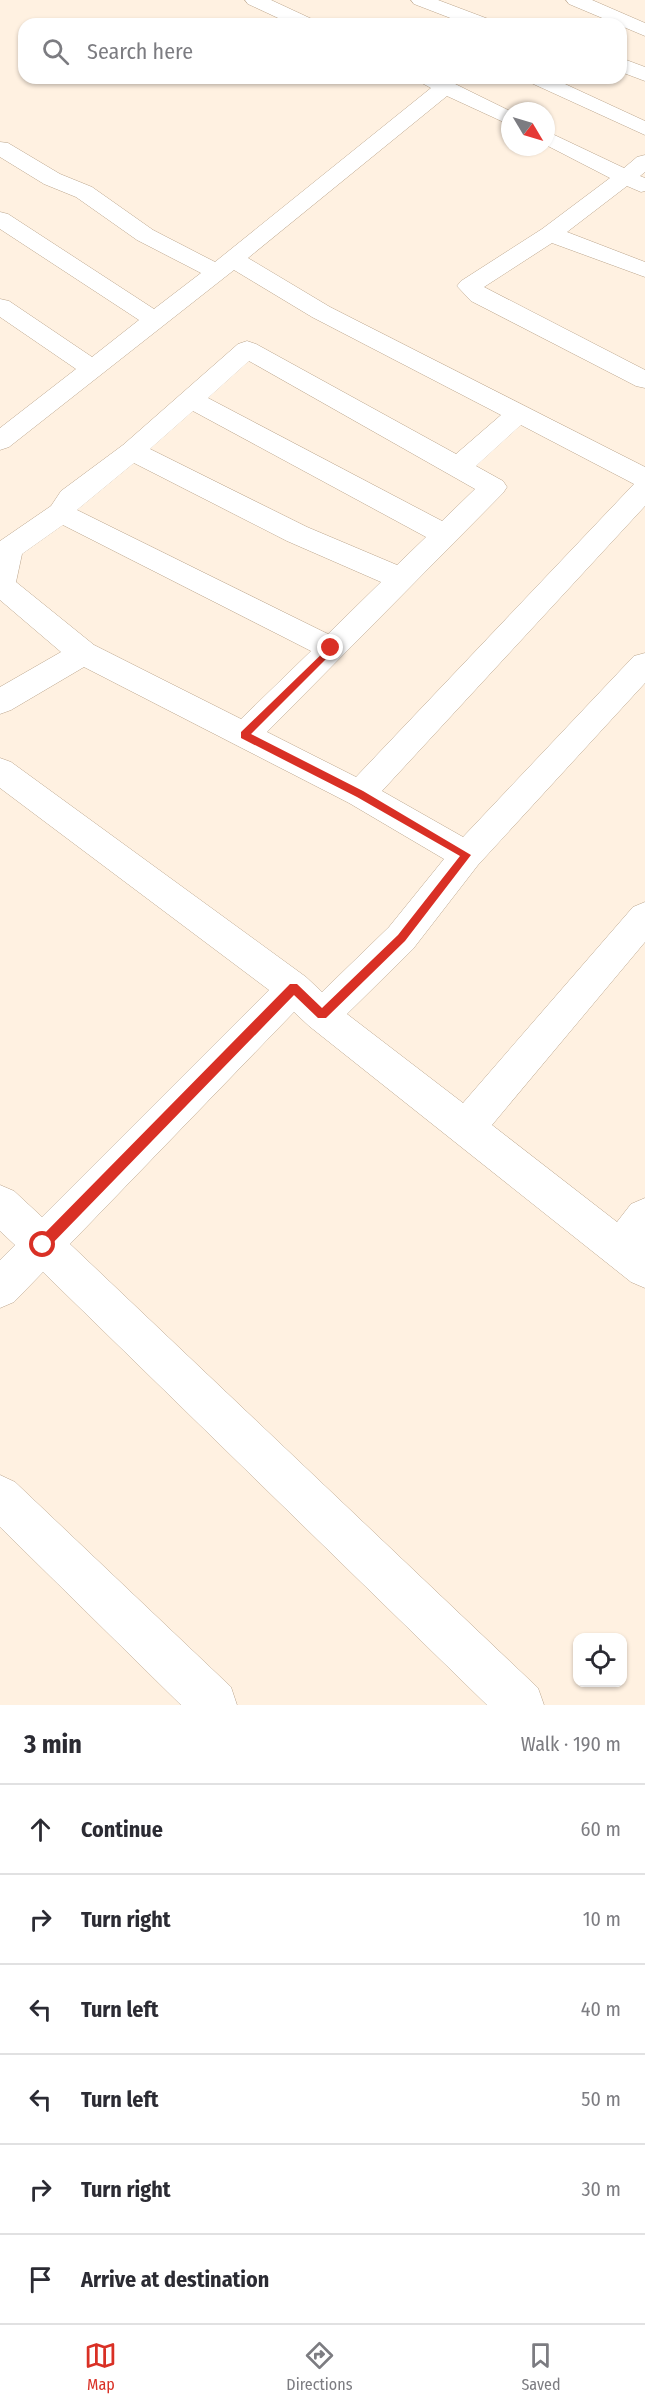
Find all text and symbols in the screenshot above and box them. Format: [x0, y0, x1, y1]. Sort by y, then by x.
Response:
search box [18, 18, 627, 84]
icon: search [39, 35, 72, 68]
text: Search here [87, 38, 193, 65]
north arrow [501, 102, 555, 156]
route end [317, 634, 343, 660]
route start [29, 1231, 55, 1257]
map controls [573, 1633, 627, 1687]
button: locate [573, 1633, 627, 1687]
text: 3 min [24, 1729, 82, 1760]
text: Walk · 190 m [521, 1732, 621, 1756]
icon: ahead [24, 1813, 57, 1846]
text: Continue [81, 1816, 163, 1843]
text: 60 m [581, 1817, 621, 1841]
icon: right [24, 1903, 57, 1936]
text: Turn right [81, 1906, 170, 1933]
text: 10 m [583, 1907, 621, 1931]
icon: left [24, 1993, 57, 2026]
text: Turn left [81, 1996, 159, 2023]
text: 40 m [581, 1997, 621, 2021]
icon: left [24, 2083, 57, 2116]
text: Turn left [81, 2086, 159, 2113]
text: 50 m [581, 2087, 621, 2111]
icon: right [24, 2173, 57, 2206]
text: Turn right [81, 2176, 170, 2203]
text: 30 m [581, 2177, 621, 2201]
icon: arrive [24, 2263, 57, 2296]
text: Arrive at destination [81, 2266, 269, 2293]
tab: Map [84, 2339, 117, 2394]
tab: Directions [286, 2339, 353, 2394]
tab: Saved [521, 2339, 561, 2394]

